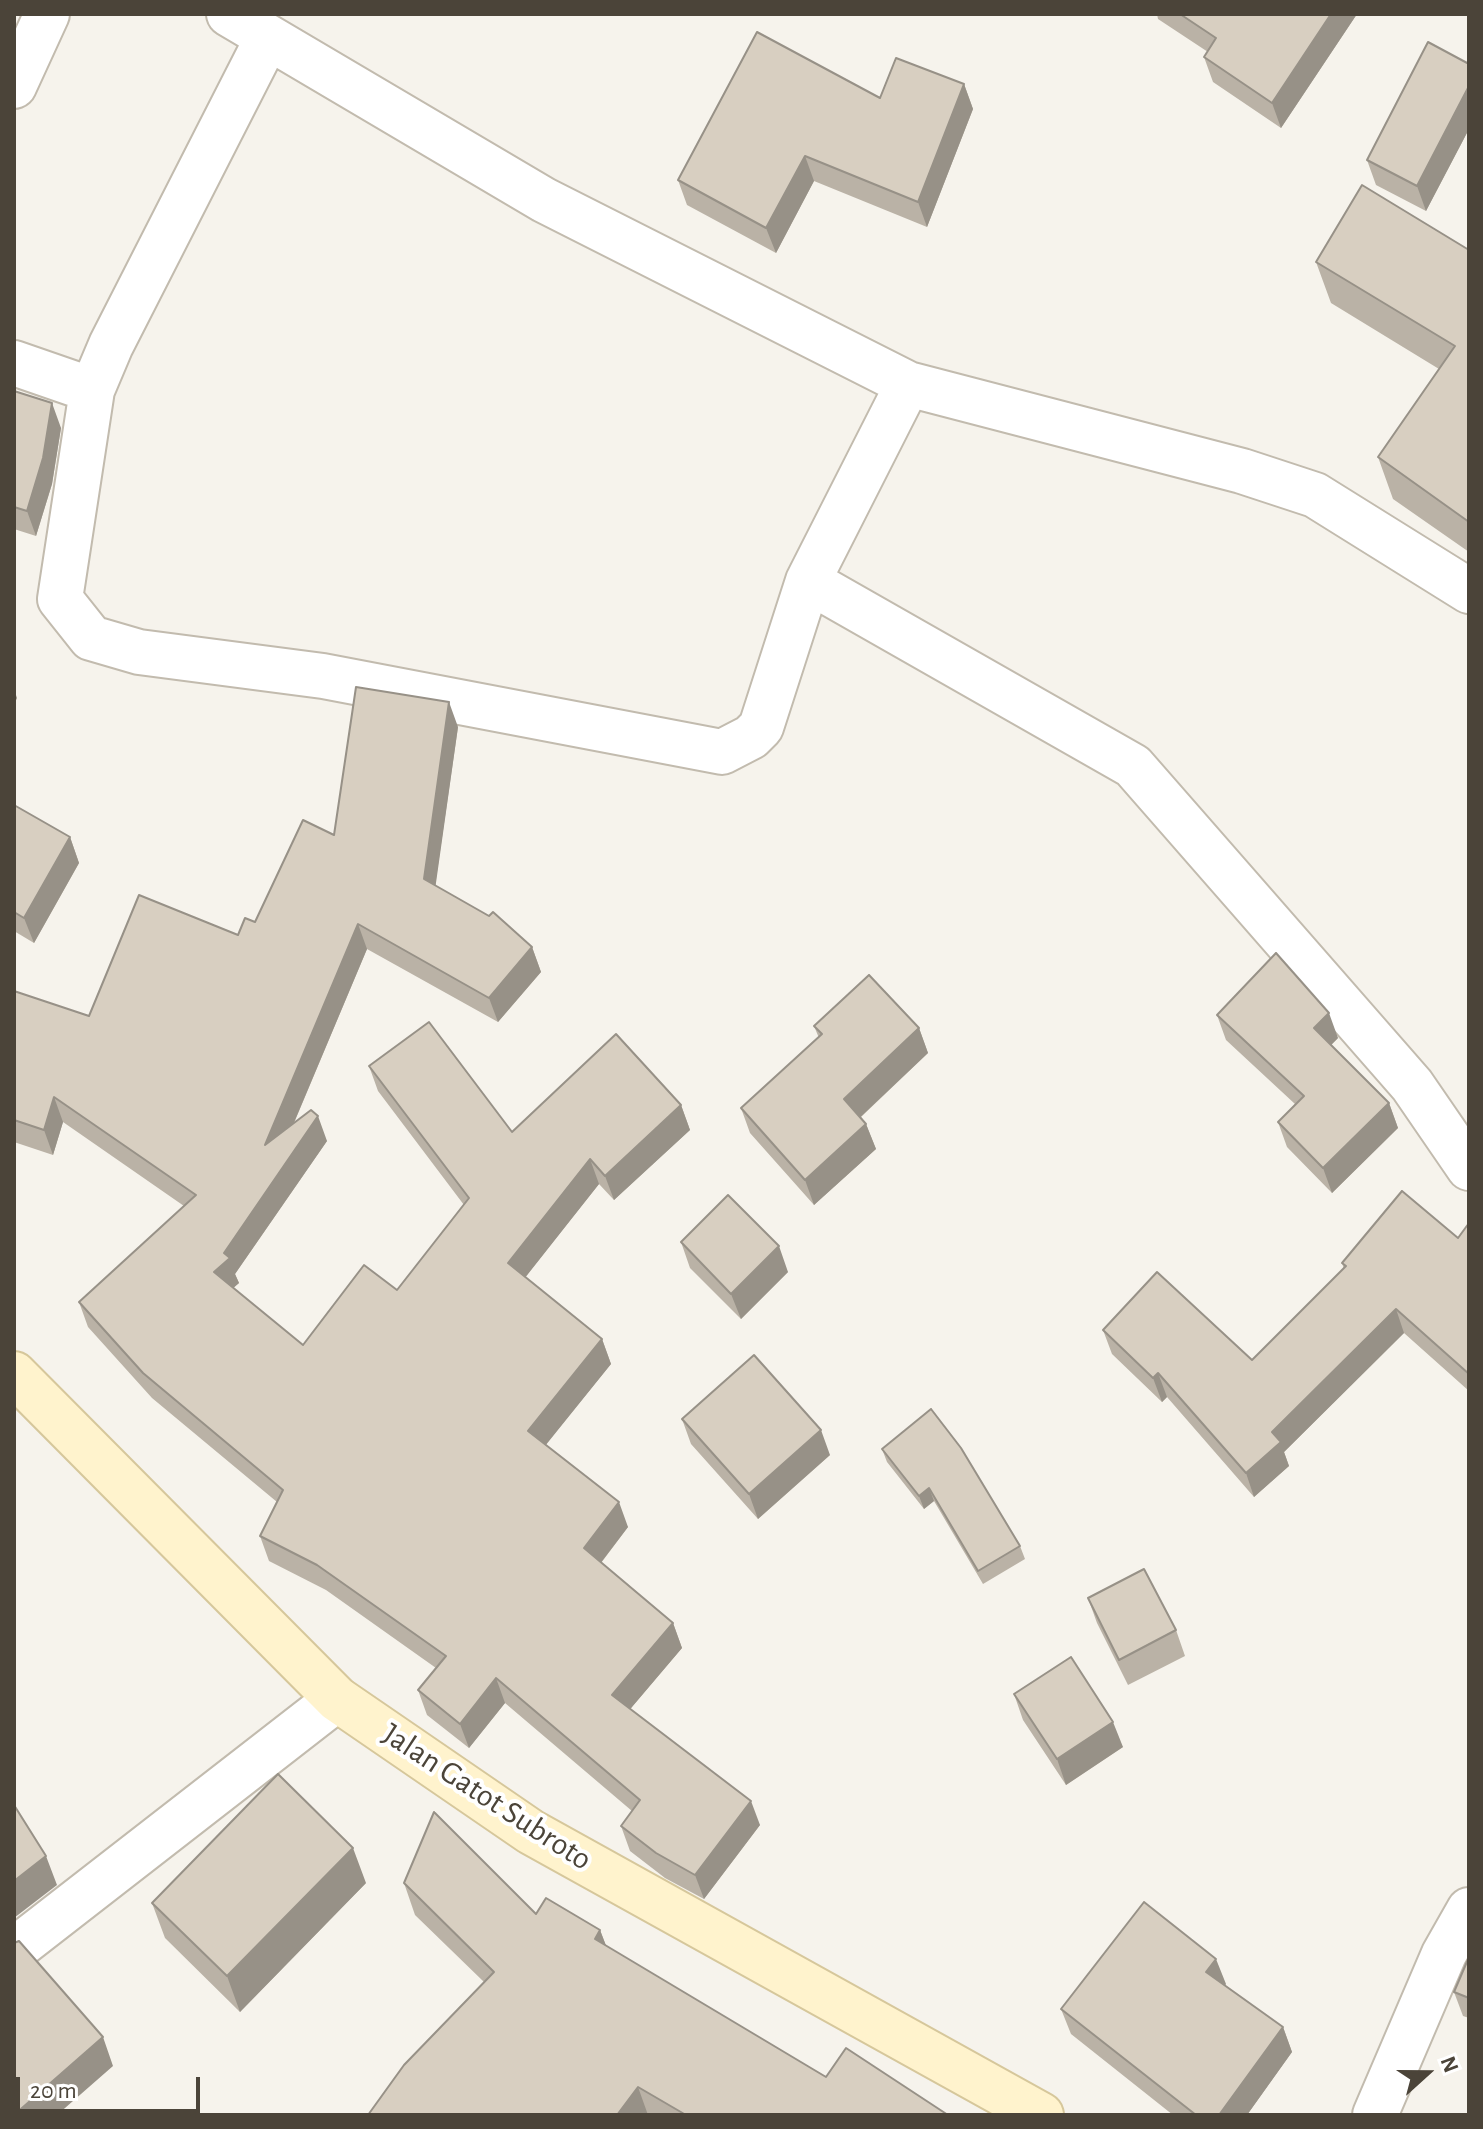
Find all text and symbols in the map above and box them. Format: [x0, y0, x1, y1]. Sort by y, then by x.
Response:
street label: Jalan Gatot Subroto [375, 1715, 599, 1879]
north arrow [1387, 2033, 1467, 2113]
text: N [1436, 2053, 1462, 2075]
scale bar [20, 2061, 204, 2111]
text: 20 m [30, 2079, 77, 2103]

